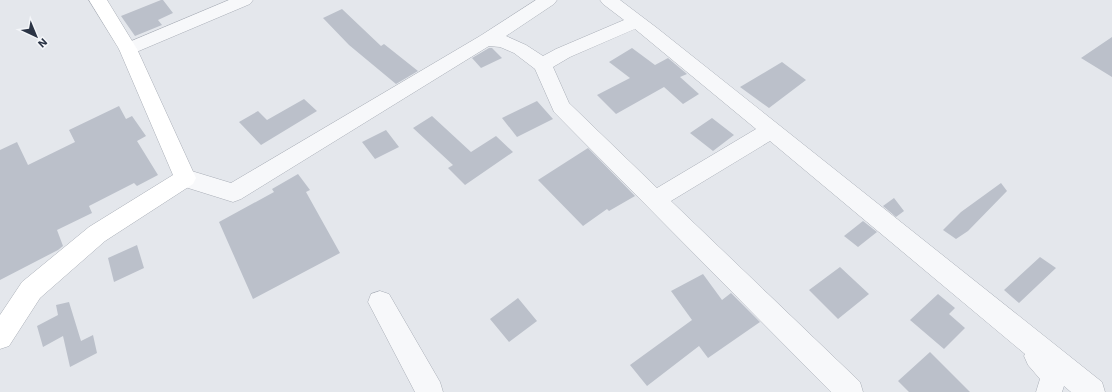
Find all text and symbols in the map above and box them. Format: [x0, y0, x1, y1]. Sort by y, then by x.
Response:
north arrow [16, 16, 56, 56]
text: N [35, 35, 50, 50]

